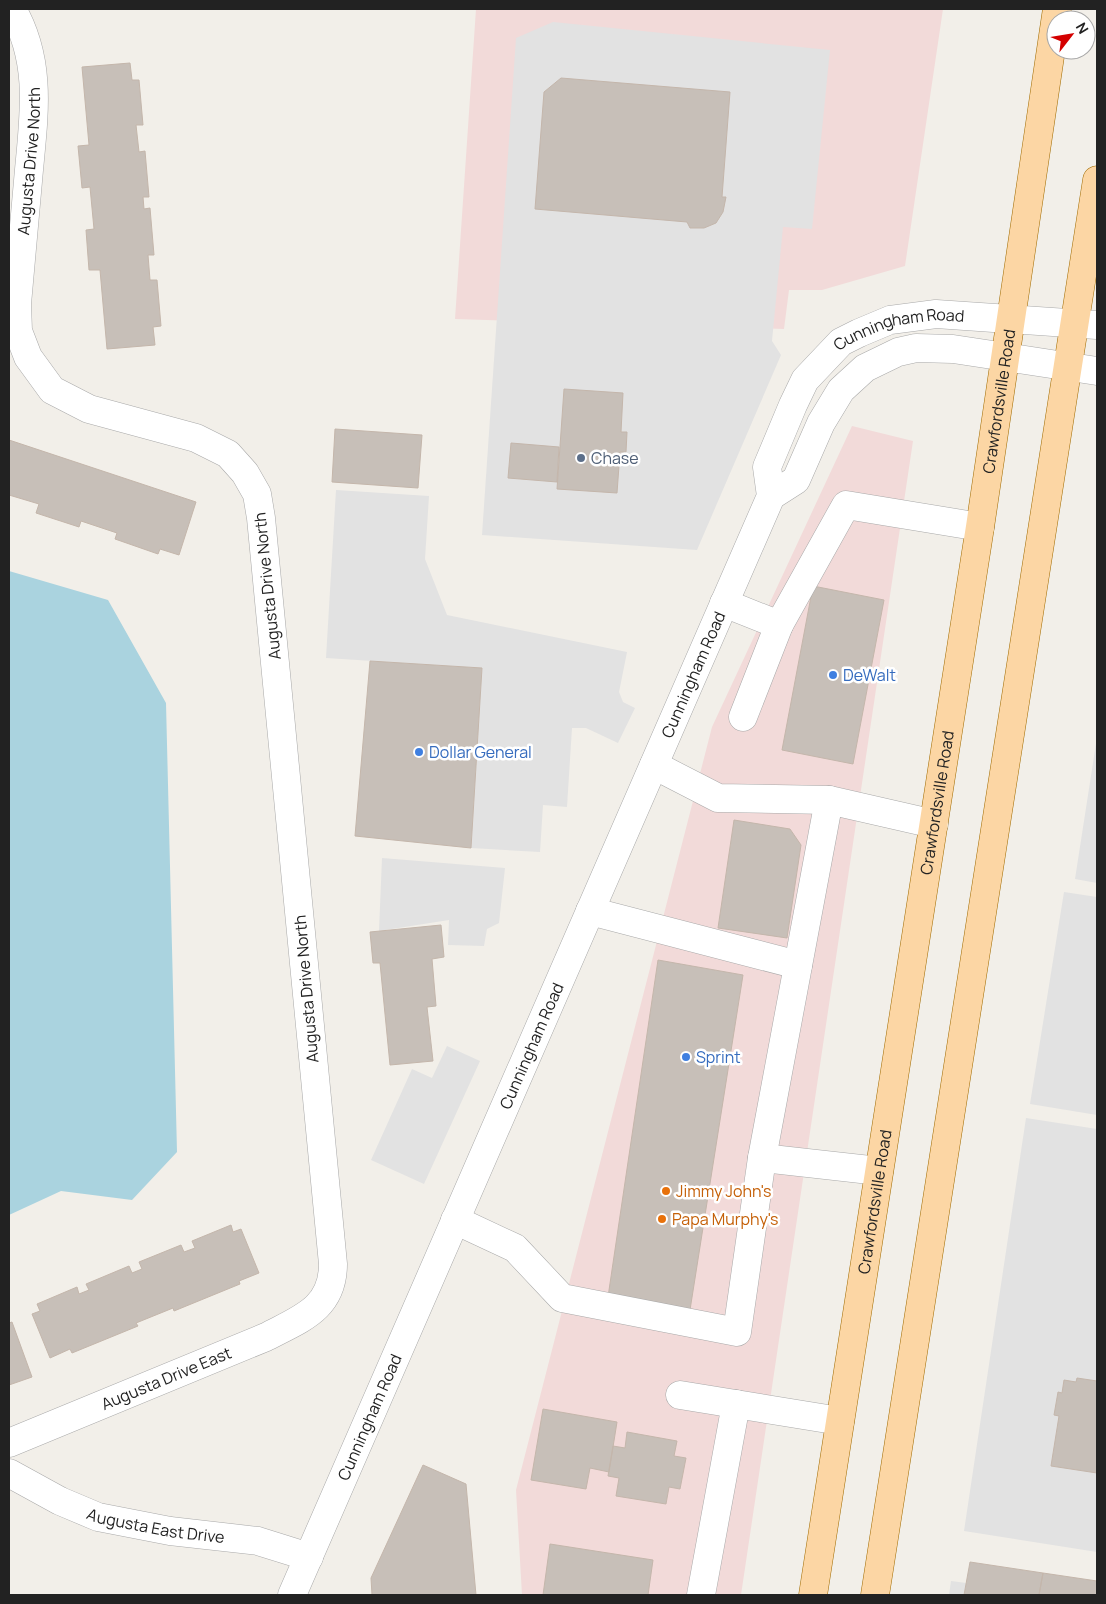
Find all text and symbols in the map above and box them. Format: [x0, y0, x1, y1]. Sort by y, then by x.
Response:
north arrow [1046, 10, 1096, 60]
text: N [1072, 19, 1093, 37]
street label: Augusta Drive North [12, 87, 45, 236]
street label: Cunningham Road [828, 303, 965, 355]
street label: Crawfordsville Road [977, 328, 1020, 475]
place label: Chase [591, 447, 639, 469]
marker: Chase [575, 452, 587, 464]
street label: Augusta Drive North [248, 511, 286, 661]
street label: Cunningham Road [656, 608, 730, 741]
place label: DeWalt [843, 664, 896, 686]
marker: DeWalt [827, 669, 839, 681]
street label: Crawfordsville Road [915, 729, 959, 876]
place label: Dollar General [429, 741, 532, 763]
marker: Dollar General [413, 746, 425, 758]
street label: Augusta Drive North [289, 914, 323, 1064]
street label: Cunningham Road [494, 979, 569, 1113]
place label: Sprint [696, 1046, 741, 1068]
marker: Sprint [680, 1051, 692, 1063]
street label: Crawfordsville Road [852, 1128, 897, 1275]
place label: Jimmy John's [676, 1180, 771, 1202]
marker: Jimmy John's [660, 1185, 672, 1197]
place label: Papa Murphy's [672, 1208, 778, 1230]
marker: Papa Murphy's [656, 1213, 668, 1225]
street label: Augusta Drive East [98, 1341, 235, 1415]
street label: Cunningham Road [332, 1350, 407, 1484]
street label: Augusta East Drive [84, 1503, 226, 1548]

